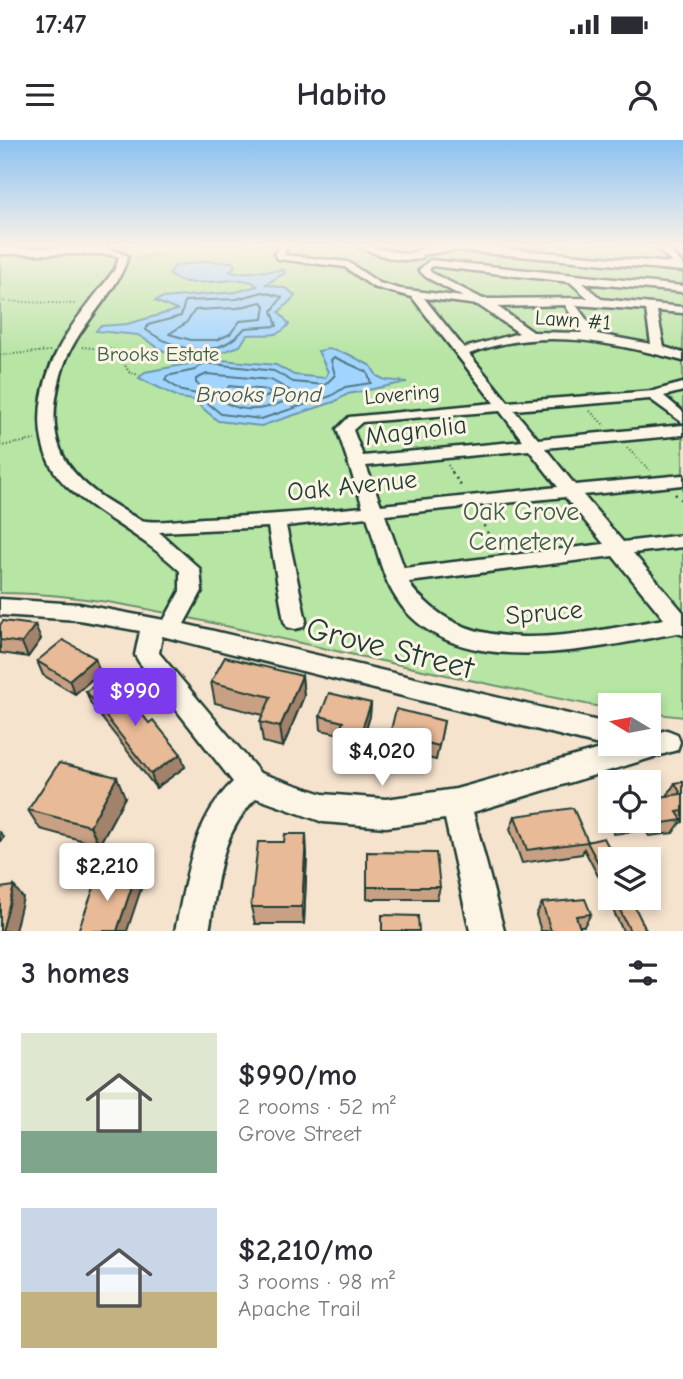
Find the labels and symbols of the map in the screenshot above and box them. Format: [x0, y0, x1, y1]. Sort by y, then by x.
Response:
street label: Lawn #1 [534, 305, 612, 335]
park label: Brooks Estate [97, 342, 219, 366]
street label: Lovering [363, 379, 441, 409]
water label: Brooks Pond [196, 381, 322, 408]
street label: Magnolia [363, 410, 469, 452]
street label: Oak Avenue [286, 464, 418, 508]
park label: Oak Grove Cemetery [463, 497, 579, 557]
street label: Spruce [504, 595, 584, 631]
street label: Grove Street [302, 609, 478, 687]
pin: $990 [94, 668, 176, 728]
north arrow [598, 693, 662, 756]
pin: $4,020 [325, 728, 439, 788]
pin: $2,210 [50, 844, 164, 903]

